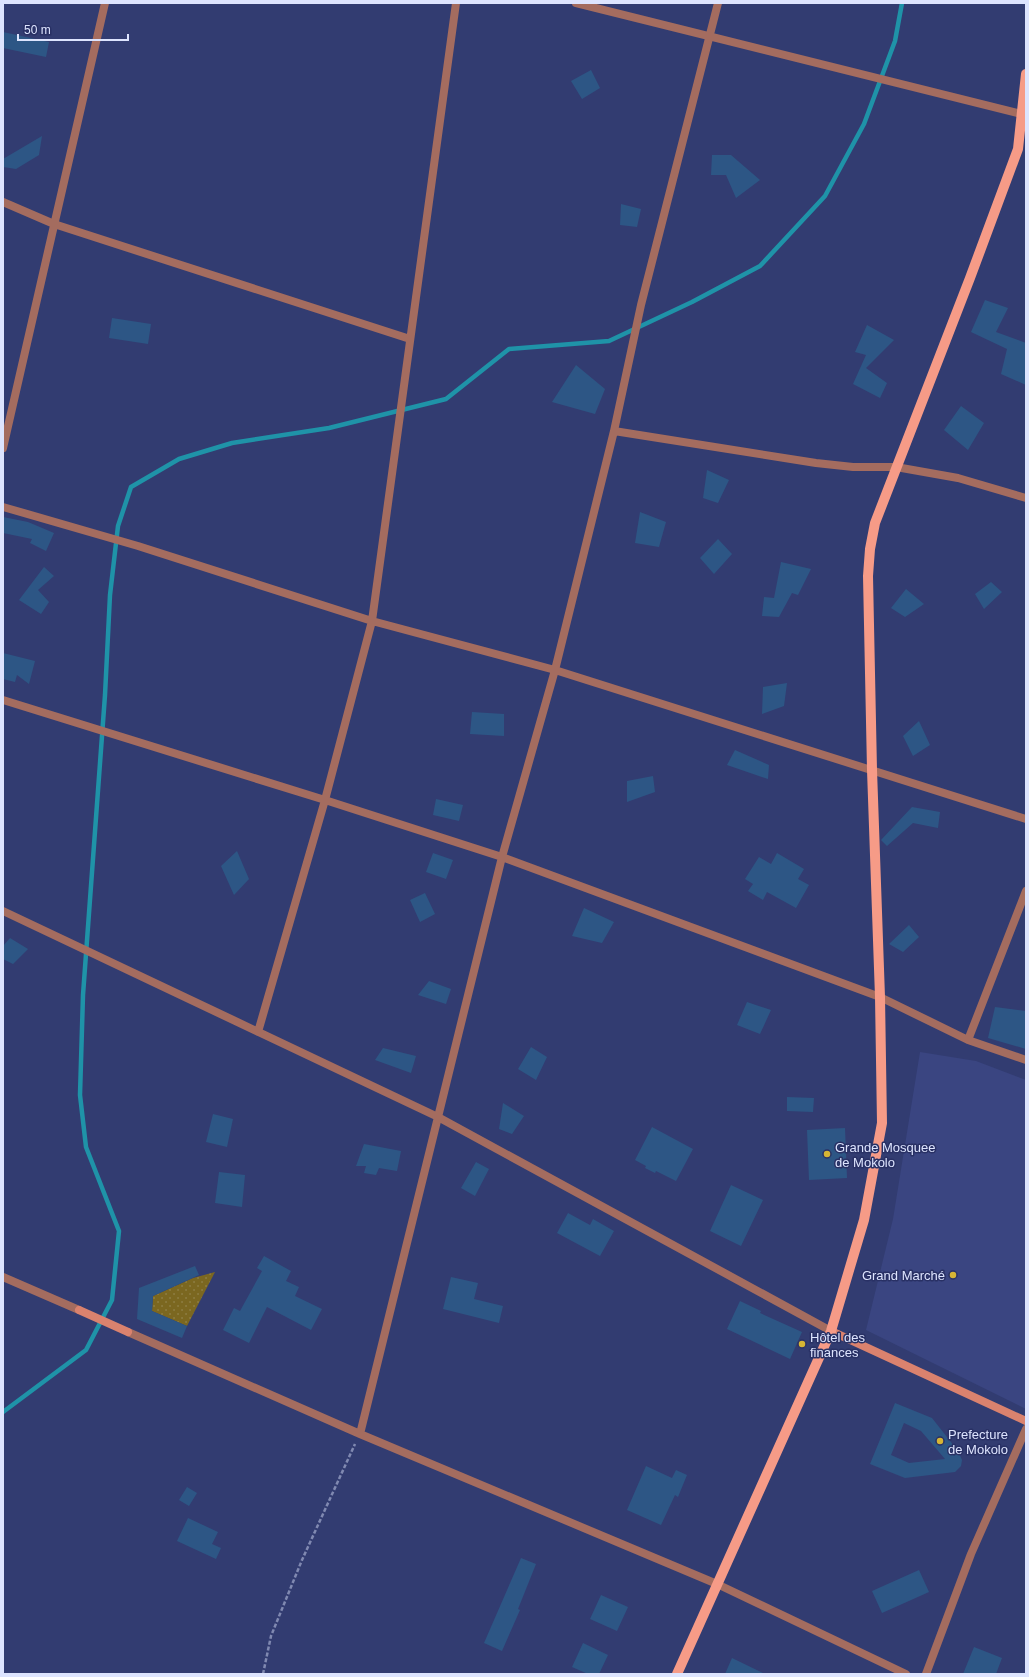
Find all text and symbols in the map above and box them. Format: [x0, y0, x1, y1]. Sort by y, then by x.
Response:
scale bar [18, 16, 128, 42]
text: 50 m [24, 23, 51, 37]
place label: Grande Mosquee de Mokolo [835, 1140, 935, 1170]
marker: Grande Mosquee de Mokolo [822, 1149, 832, 1159]
place label: Grand Marché [862, 1268, 945, 1283]
marker: Grand Marché [948, 1270, 958, 1280]
place label: Hôtel des finances [810, 1330, 865, 1360]
marker: Hôtel des finances [797, 1339, 807, 1349]
place label: Prefecture de Mokolo [948, 1427, 1008, 1457]
marker: Prefecture de Mokolo [935, 1436, 945, 1446]

